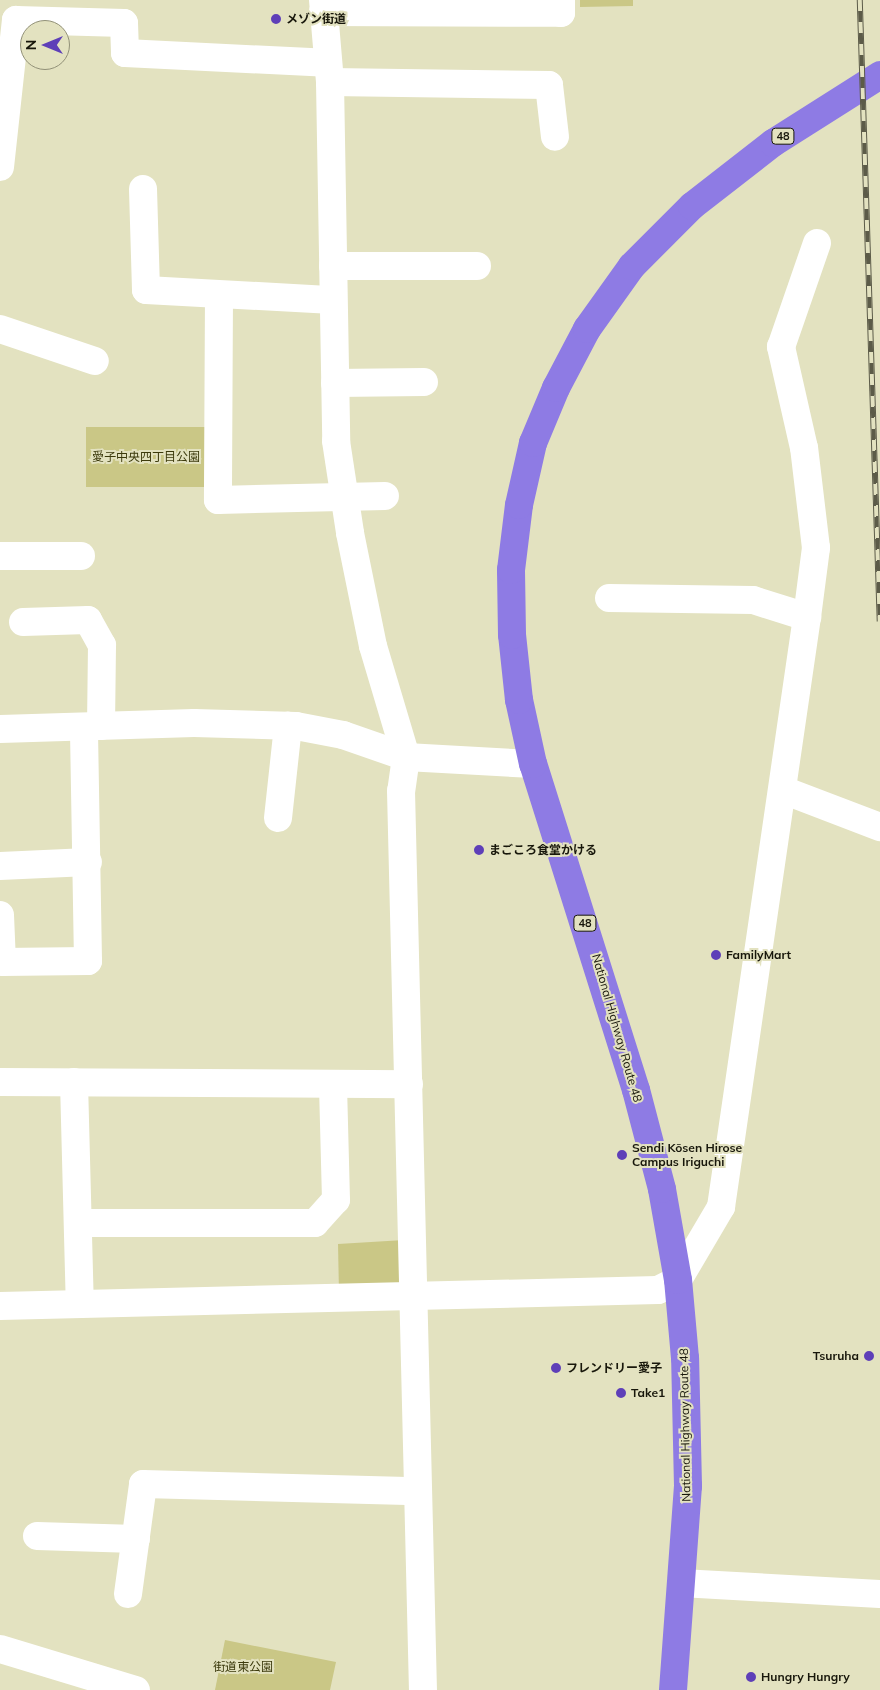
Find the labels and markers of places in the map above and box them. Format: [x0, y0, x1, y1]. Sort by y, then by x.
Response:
place label: メゾン街道 [286, 12, 346, 26]
marker: メゾン街道 [270, 13, 282, 25]
place label: まごころ食堂かける [489, 843, 597, 857]
marker: まごころ食堂かける [473, 844, 485, 856]
place label: FamilyMart [726, 948, 791, 962]
marker: FamilyMart [710, 949, 722, 961]
place label: Sendi Kōsen Hirose Campus Iriguchi [632, 1141, 742, 1169]
marker: Sendi Kōsen Hirose Campus Iriguchi [616, 1149, 628, 1161]
place label: Tsuruha [813, 1349, 859, 1363]
marker: Tsuruha [863, 1350, 875, 1362]
place label: フレンドリー愛子 [566, 1361, 662, 1375]
marker: フレンドリー愛子 [550, 1362, 562, 1374]
place label: Take1 [631, 1386, 665, 1400]
marker: Take1 [615, 1387, 627, 1399]
place label: Hungry Hungry [761, 1670, 850, 1684]
marker: Hungry Hungry [745, 1671, 757, 1683]

